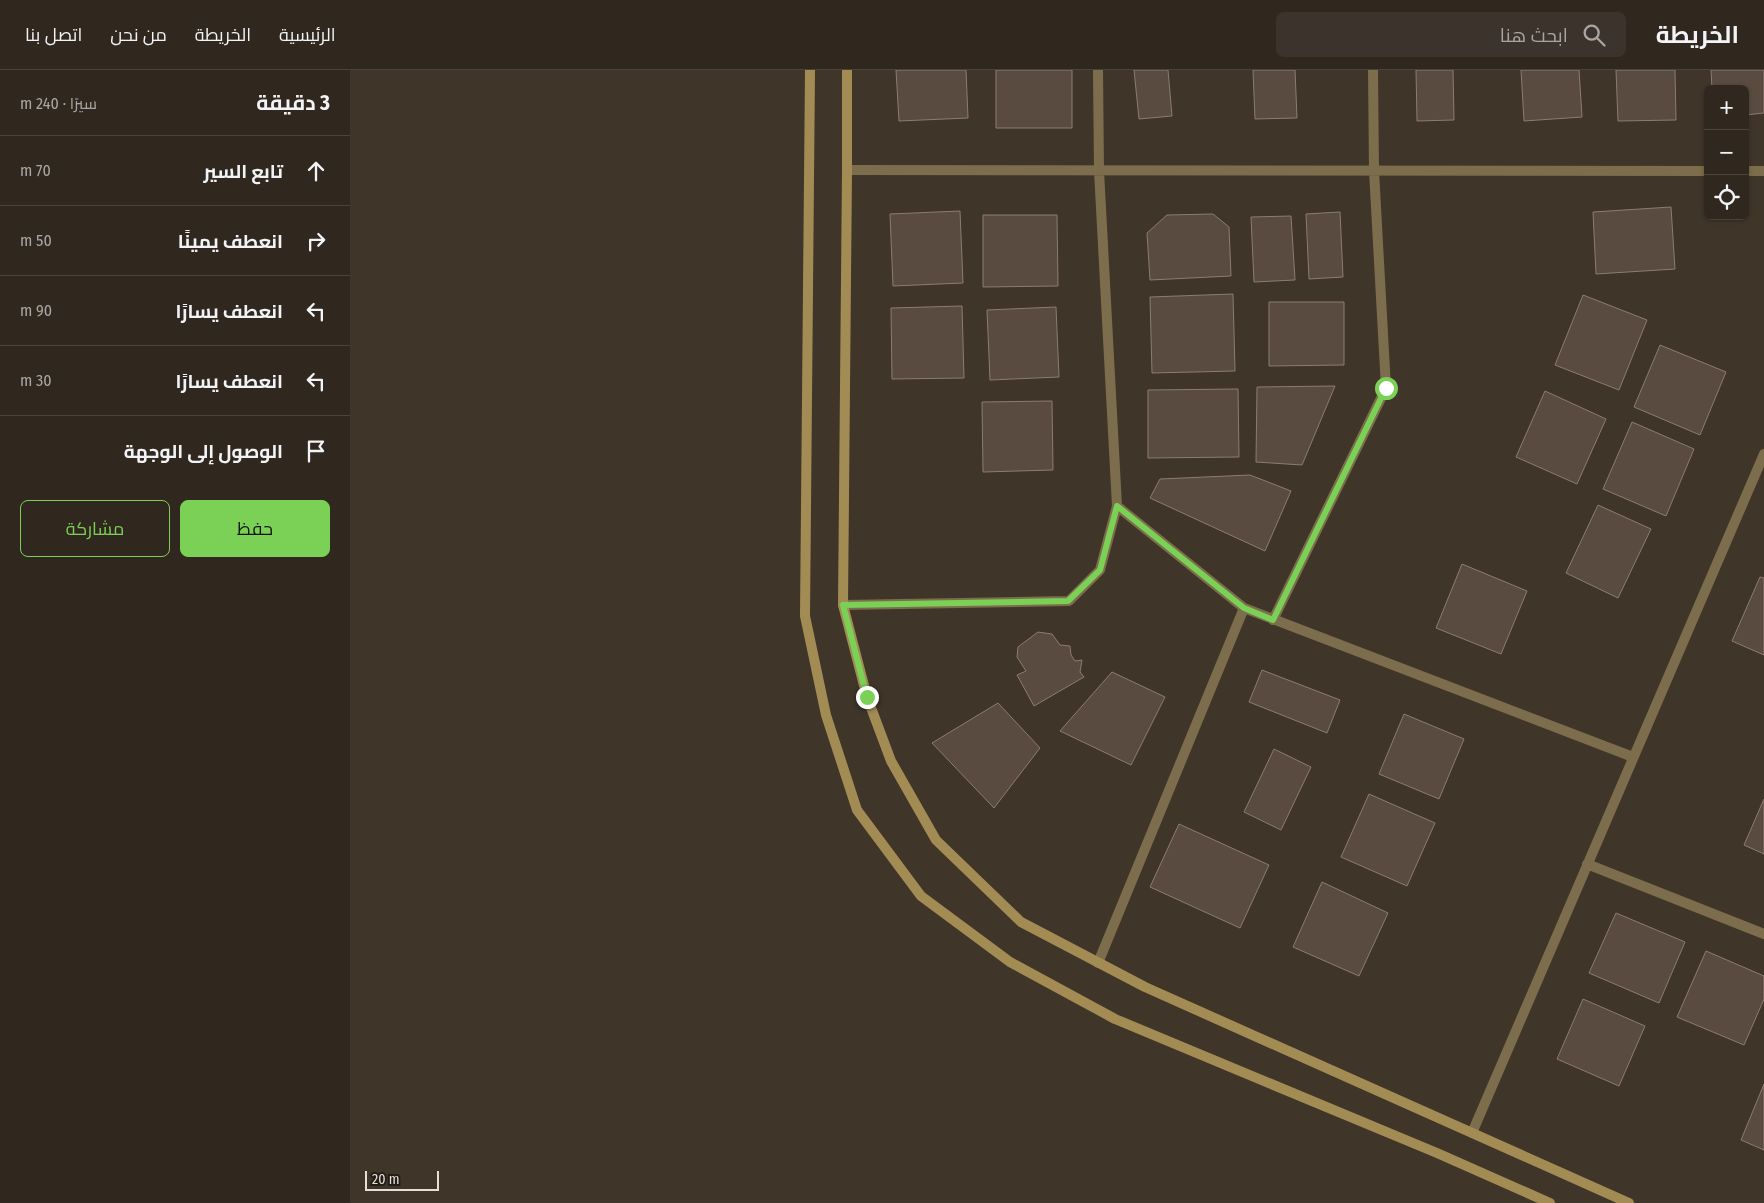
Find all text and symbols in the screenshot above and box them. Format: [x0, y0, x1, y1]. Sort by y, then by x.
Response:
search box [1276, 12, 1626, 57]
icon: search [1580, 21, 1608, 49]
text: الخريطة [1656, 21, 1739, 49]
text: اتصل بنا [25, 24, 82, 46]
text: من نحن [110, 24, 167, 46]
text: الخريطة [195, 24, 251, 46]
text: الرئيسية [279, 24, 336, 46]
text: ابحث هنا [1500, 24, 1568, 47]
map controls [1704, 85, 1749, 220]
button: + [1704, 85, 1749, 130]
text: 3 دقيقة [256, 90, 330, 116]
text: سيرًا · 240 m [20, 94, 97, 113]
button: − [1704, 130, 1749, 175]
icon: ahead [302, 157, 330, 185]
text: تابع السير [204, 160, 283, 183]
text: 70 m [20, 161, 51, 180]
button: locate [1704, 175, 1749, 220]
icon: right [302, 227, 330, 255]
text: انعطف يمينًا [178, 230, 283, 253]
text: 50 m [20, 231, 52, 250]
icon: left [302, 297, 330, 325]
text: انعطف يسارًا [175, 300, 283, 323]
text: 90 m [20, 301, 52, 320]
icon: left [302, 367, 330, 395]
text: انعطف يسارًا [175, 370, 283, 393]
text: 30 m [20, 371, 52, 390]
route start [1375, 377, 1398, 400]
icon: arrive [302, 437, 330, 465]
text: الوصول إلى الوجهة [124, 440, 283, 463]
button: مشاركة [20, 500, 170, 557]
button: حفظ [180, 500, 330, 557]
route end [856, 686, 879, 709]
scale bar [365, 1168, 439, 1191]
text: 20 m [372, 1171, 400, 1188]

